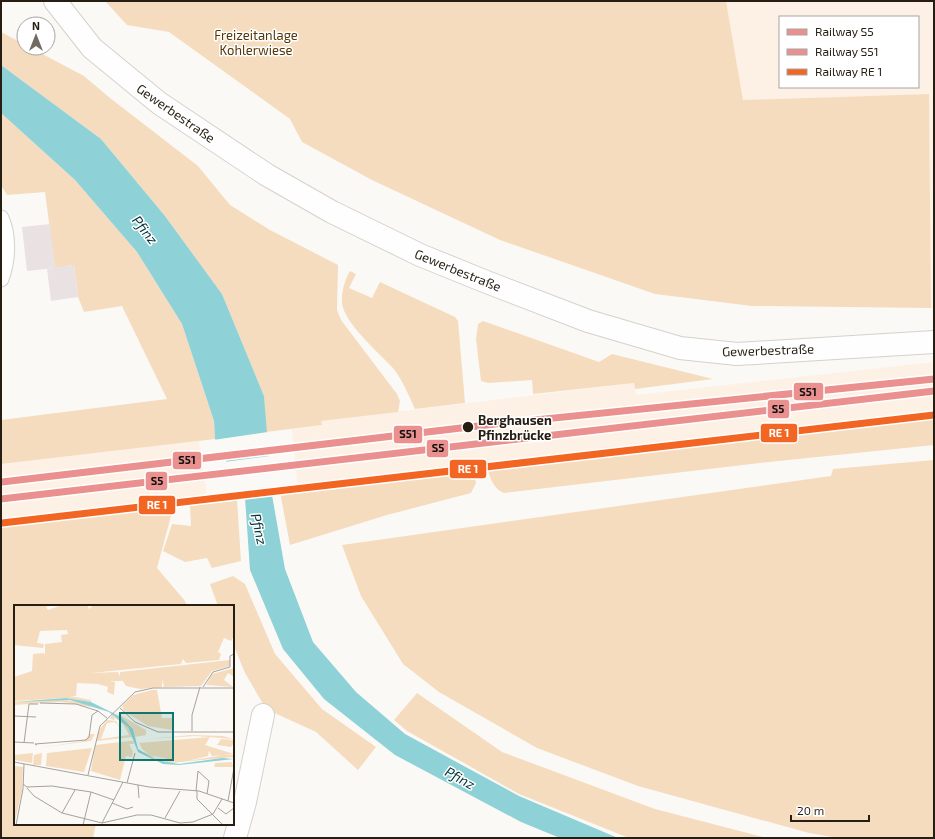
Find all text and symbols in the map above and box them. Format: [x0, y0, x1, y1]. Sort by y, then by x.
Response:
north arrow [16, 16, 56, 56]
legend [779, 16, 919, 88]
text: N [32, 19, 40, 32]
text: Railway S5 [815, 24, 874, 38]
park label: Freizeitanlage Kohlerwiese [214, 27, 298, 58]
text: Railway S51 [815, 44, 879, 58]
text: Railway RE 1 [815, 64, 882, 78]
street label: Gewerbestraße [134, 80, 218, 146]
water label: Pfinz [129, 212, 162, 247]
street label: Gewerbestraße [412, 245, 504, 295]
street label: Gewerbestraße [722, 340, 814, 360]
line badge: S51 [793, 382, 824, 401]
text: S51 [799, 385, 817, 398]
line badge: S5 [767, 399, 790, 419]
text: S5 [772, 402, 784, 415]
place label: Berghausen Pfinzbrücke [478, 412, 552, 443]
marker: Berghausen Pfinzbrücke [461, 420, 475, 434]
line badge: RE 1 [760, 423, 798, 443]
line badge: S51 [393, 425, 423, 444]
text: RE 1 [769, 426, 789, 439]
text: S51 [399, 427, 417, 440]
line badge: S5 [426, 439, 449, 458]
text: S5 [432, 441, 444, 454]
line badge: S51 [172, 451, 202, 470]
text: S51 [178, 453, 196, 466]
line badge: RE 1 [449, 459, 487, 479]
text: RE 1 [458, 462, 478, 475]
line badge: S5 [145, 471, 168, 491]
text: S5 [151, 474, 163, 487]
line badge: RE 1 [138, 495, 176, 515]
text: RE 1 [147, 498, 167, 511]
water label: Pfinz [248, 511, 271, 546]
inset map [14, 605, 234, 825]
water label: Pfinz [442, 762, 478, 793]
scale bar [791, 797, 869, 823]
text: 20 m [797, 803, 824, 817]

